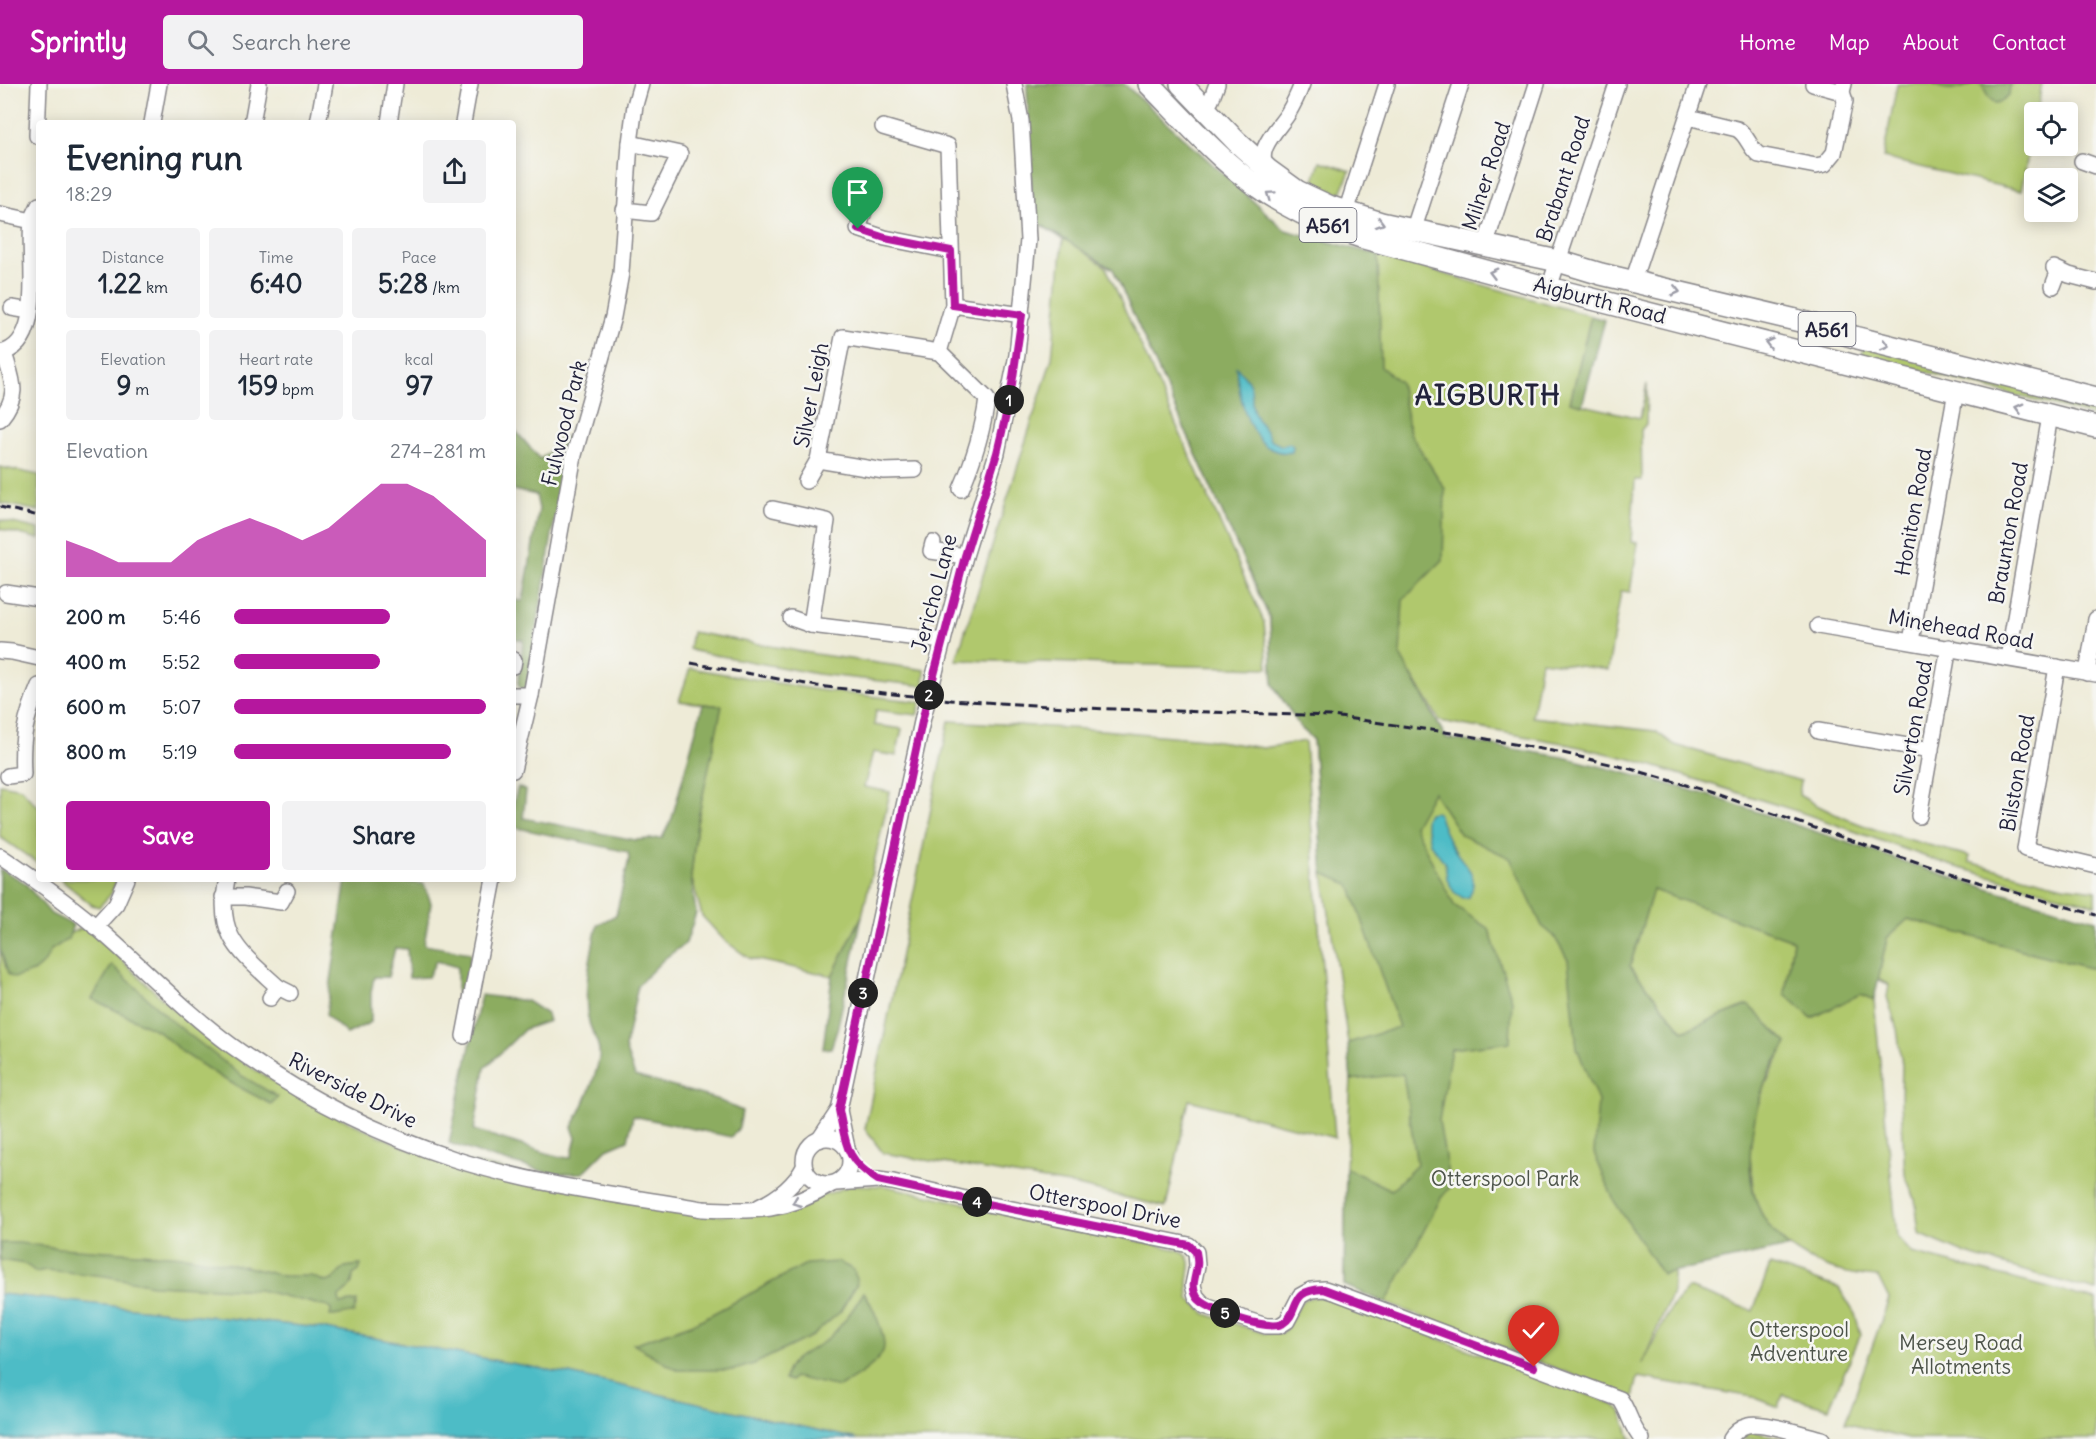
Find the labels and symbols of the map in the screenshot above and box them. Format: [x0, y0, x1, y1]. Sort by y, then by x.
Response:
street label: Brabant Road [1530, 113, 1596, 245]
street label: Milner Road [1456, 118, 1516, 234]
pin [832, 167, 883, 229]
one-way arrow [1266, 191, 1277, 202]
road number: A561 [1300, 208, 1356, 242]
one-way arrow [1374, 216, 1385, 228]
one-way arrow [1488, 268, 1499, 280]
street label: Aigburth Road [1531, 270, 1669, 330]
one-way arrow [1671, 284, 1681, 297]
road number: A561 [1798, 312, 1856, 346]
one-way arrow [1880, 337, 1890, 350]
one-way arrow [1764, 338, 1775, 350]
street label: Silver Leigh [788, 340, 834, 450]
street label: Fulwood Park [535, 357, 593, 489]
district label: AIGBURTH [1415, 378, 1561, 412]
pin: 1 [994, 385, 1024, 415]
one-way arrow [2014, 402, 2024, 415]
street label: Honiton Road [1889, 446, 1937, 578]
street label: Braunton Road [1982, 460, 2034, 606]
street label: Jericho Lane [905, 531, 963, 655]
street label: Minehead Road [1886, 603, 2036, 655]
street label: Silverton Road [1888, 658, 1938, 798]
pin: 2 [914, 680, 944, 710]
street label: Bilston Road [1993, 713, 2041, 833]
pin: 3 [848, 978, 878, 1008]
street label: Riverside Drive [284, 1046, 422, 1134]
park label: Otterspool Park [1431, 1165, 1579, 1192]
street label: Otterspool Drive [1027, 1178, 1183, 1234]
pin: 4 [962, 1187, 992, 1217]
one-way arrow [791, 1195, 802, 1208]
pin: 5 [1210, 1298, 1240, 1328]
pin [1508, 1305, 1559, 1367]
park label: Otterspool Adventure [1749, 1316, 1849, 1367]
park label: Mersey Road Allotments [1899, 1329, 2023, 1380]

